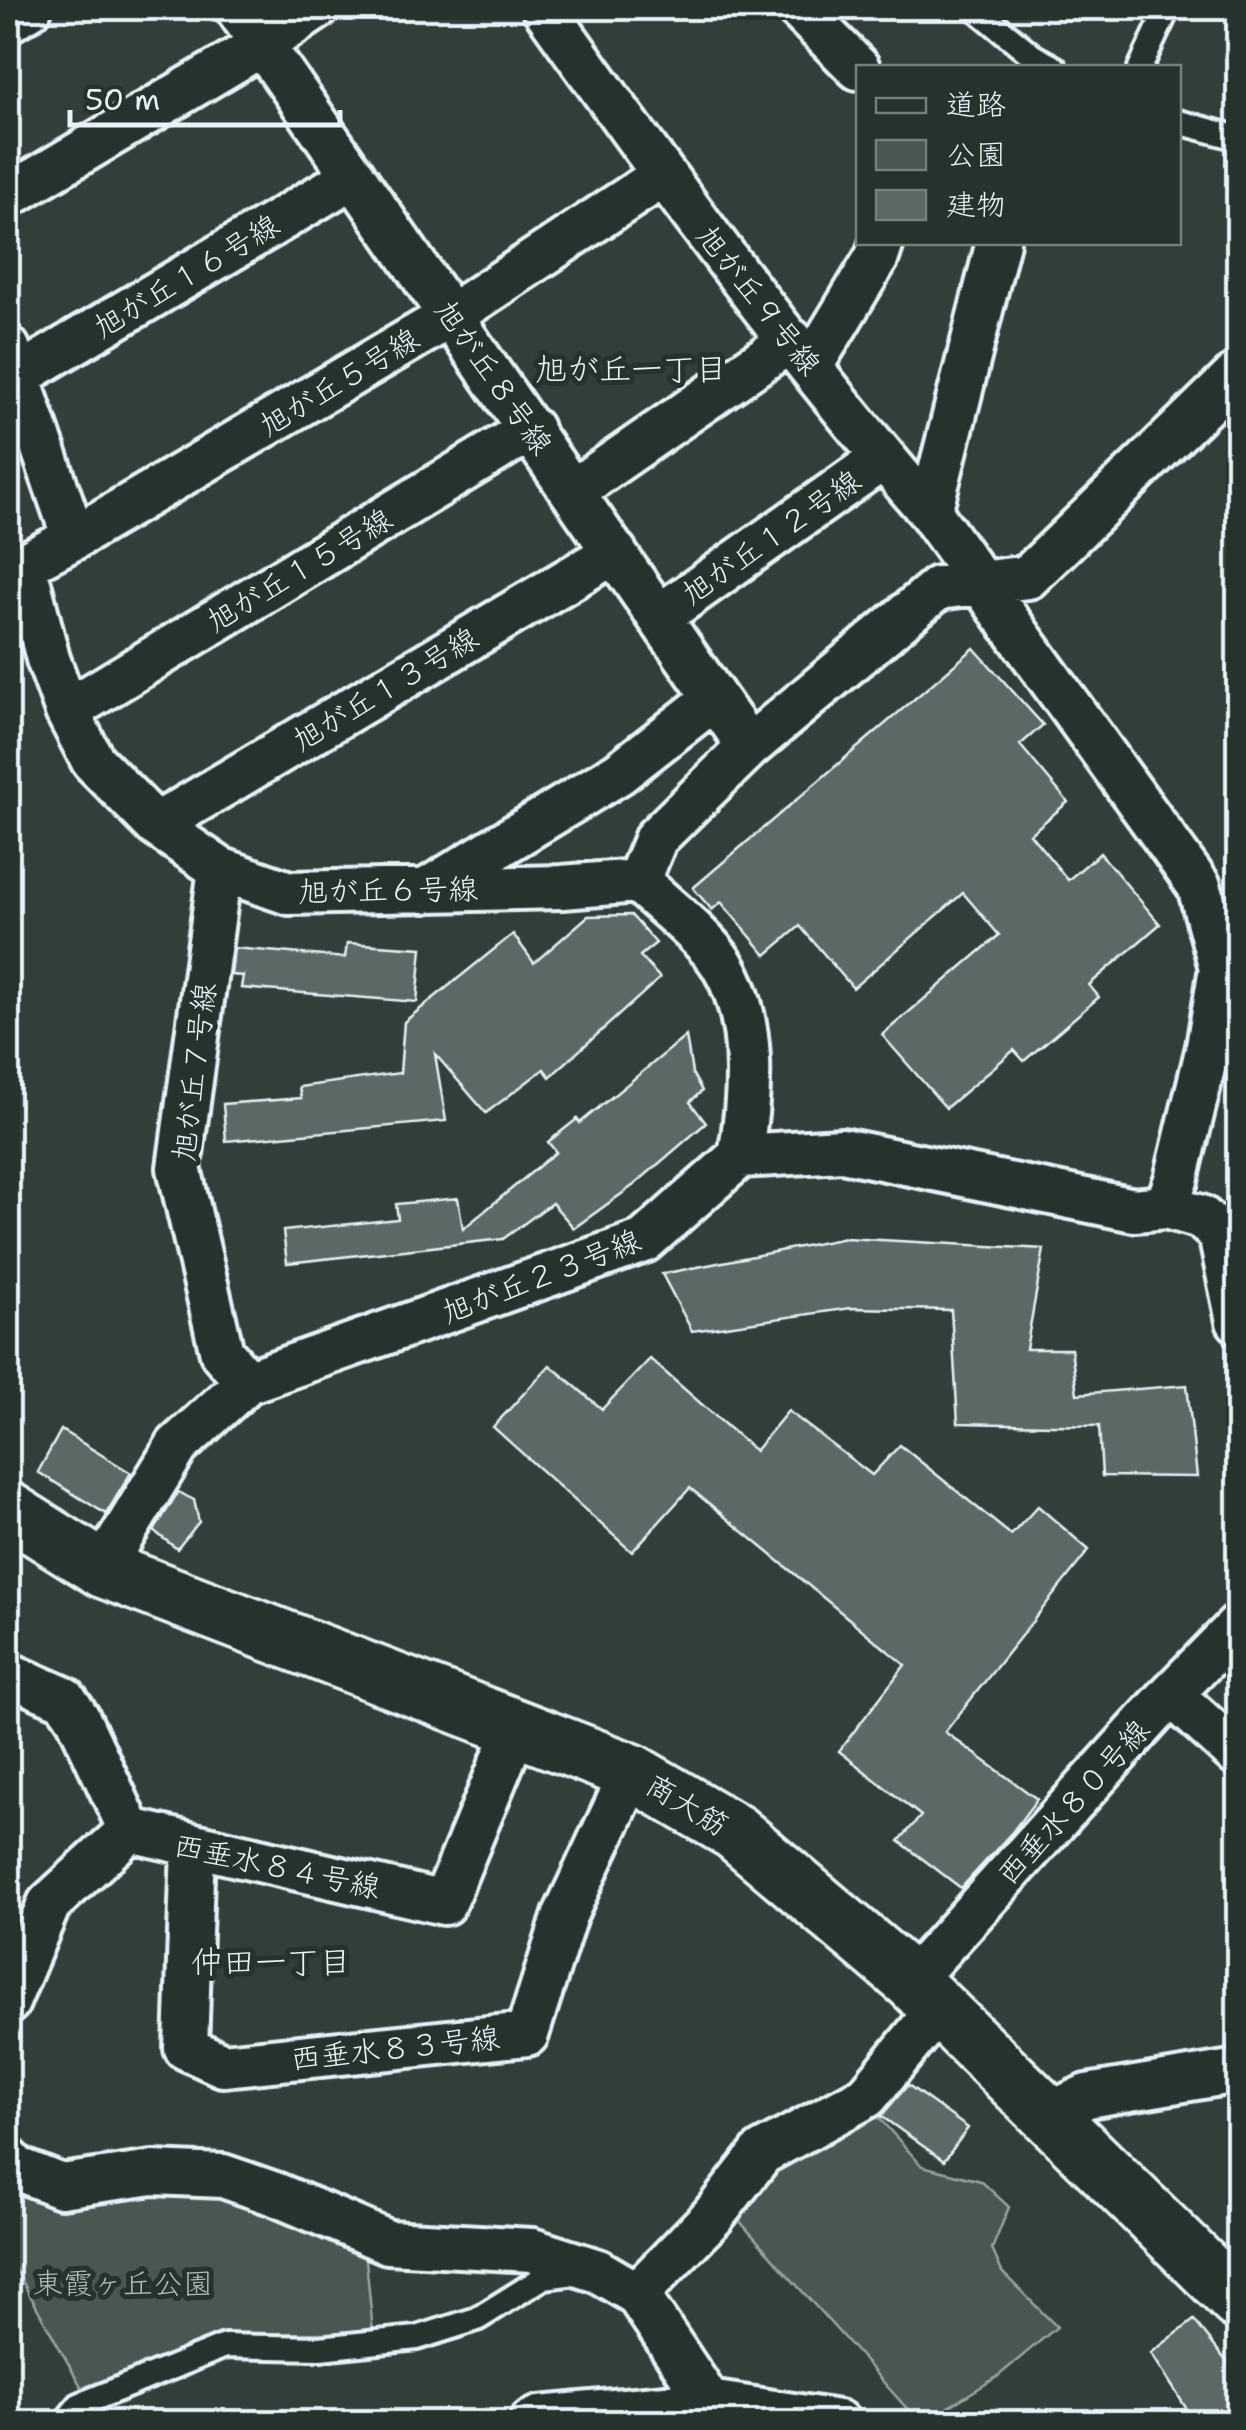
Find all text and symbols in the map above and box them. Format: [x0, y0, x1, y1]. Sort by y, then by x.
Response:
scale bar [70, 65, 340, 127]
legend [856, 65, 1181, 245]
text: 50 m [85, 79, 160, 120]
text: 道路 [946, 84, 1006, 125]
text: 公園 [946, 134, 1006, 175]
text: 建物 [946, 184, 1006, 225]
street label: 旭が丘１６号線 [85, 204, 287, 348]
street label: 旭が丘９号線 [687, 216, 831, 384]
street label: 旭が丘８号線 [426, 292, 562, 462]
street label: 旭が丘５号線 [251, 318, 427, 446]
district label: 旭が丘一丁目 [535, 347, 727, 390]
street label: 旭が丘１２号線 [673, 460, 869, 614]
street label: 旭が丘１５号線 [198, 498, 400, 642]
street label: 旭が丘１３号線 [284, 617, 486, 761]
street label: 旭が丘６号線 [298, 868, 478, 912]
street label: 旭が丘７号線 [163, 980, 225, 1164]
street label: 旭が丘２３号線 [436, 1219, 646, 1333]
street label: 西垂水８０号線 [988, 1710, 1158, 1894]
street label: 商大筋 [638, 1764, 736, 1846]
street label: 西垂水８４号線 [170, 1824, 384, 1908]
district label: 仲田一丁目 [191, 1940, 351, 1983]
street label: 西垂水８３号線 [288, 2017, 502, 2079]
park label: 東霞ヶ丘公園 [33, 2263, 213, 2304]

